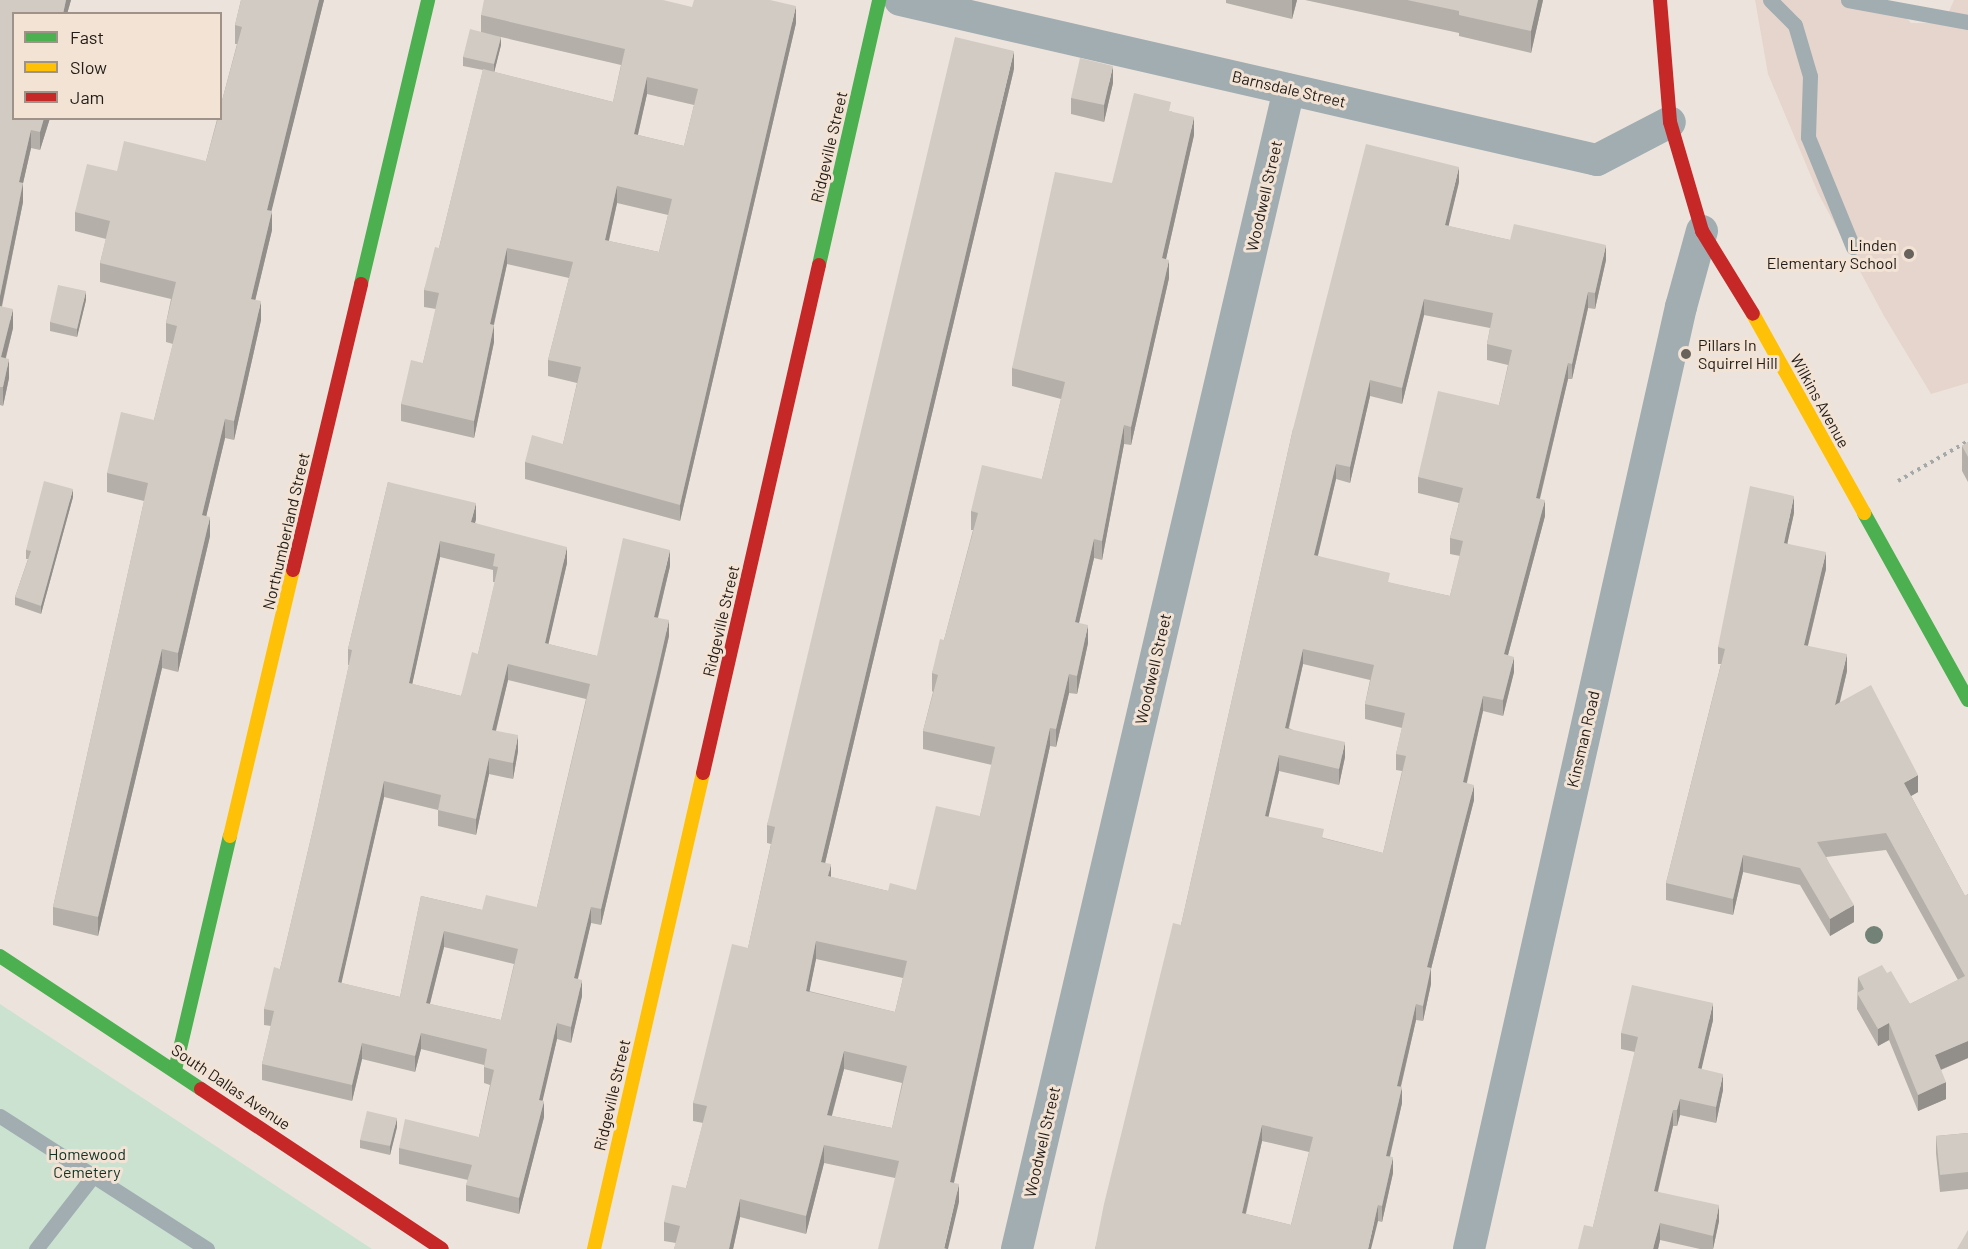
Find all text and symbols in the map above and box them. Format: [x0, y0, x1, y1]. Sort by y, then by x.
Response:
legend [12, 12, 222, 120]
text: Fast [70, 26, 104, 48]
text: Slow [70, 56, 107, 78]
street label: Barnsdale Street [1230, 67, 1348, 111]
text: Jam [70, 86, 104, 108]
street label: Ridgeville Street [807, 89, 851, 205]
street label: Woodwell Street [1242, 139, 1286, 253]
place label: Linden Elementary School [1767, 235, 1897, 273]
marker: Linden Elementary School [1902, 247, 1916, 261]
place label: Pillars In Squirrel Hill [1698, 335, 1778, 373]
marker: Pillars In Squirrel Hill [1679, 347, 1693, 361]
street label: Wilkins Avenue [1786, 351, 1854, 451]
street label: Northumberland Street [259, 451, 313, 611]
street label: Ridgeville Street [699, 563, 743, 679]
street label: Woodwell Street [1131, 612, 1175, 726]
street label: Kinsman Road [1563, 689, 1603, 789]
street label: Ridgeville Street [590, 1037, 634, 1153]
street label: South Dallas Avenue [168, 1040, 294, 1134]
street label: Woodwell Street [1020, 1085, 1064, 1199]
park label: Homewood Cemetery [48, 1144, 126, 1182]

